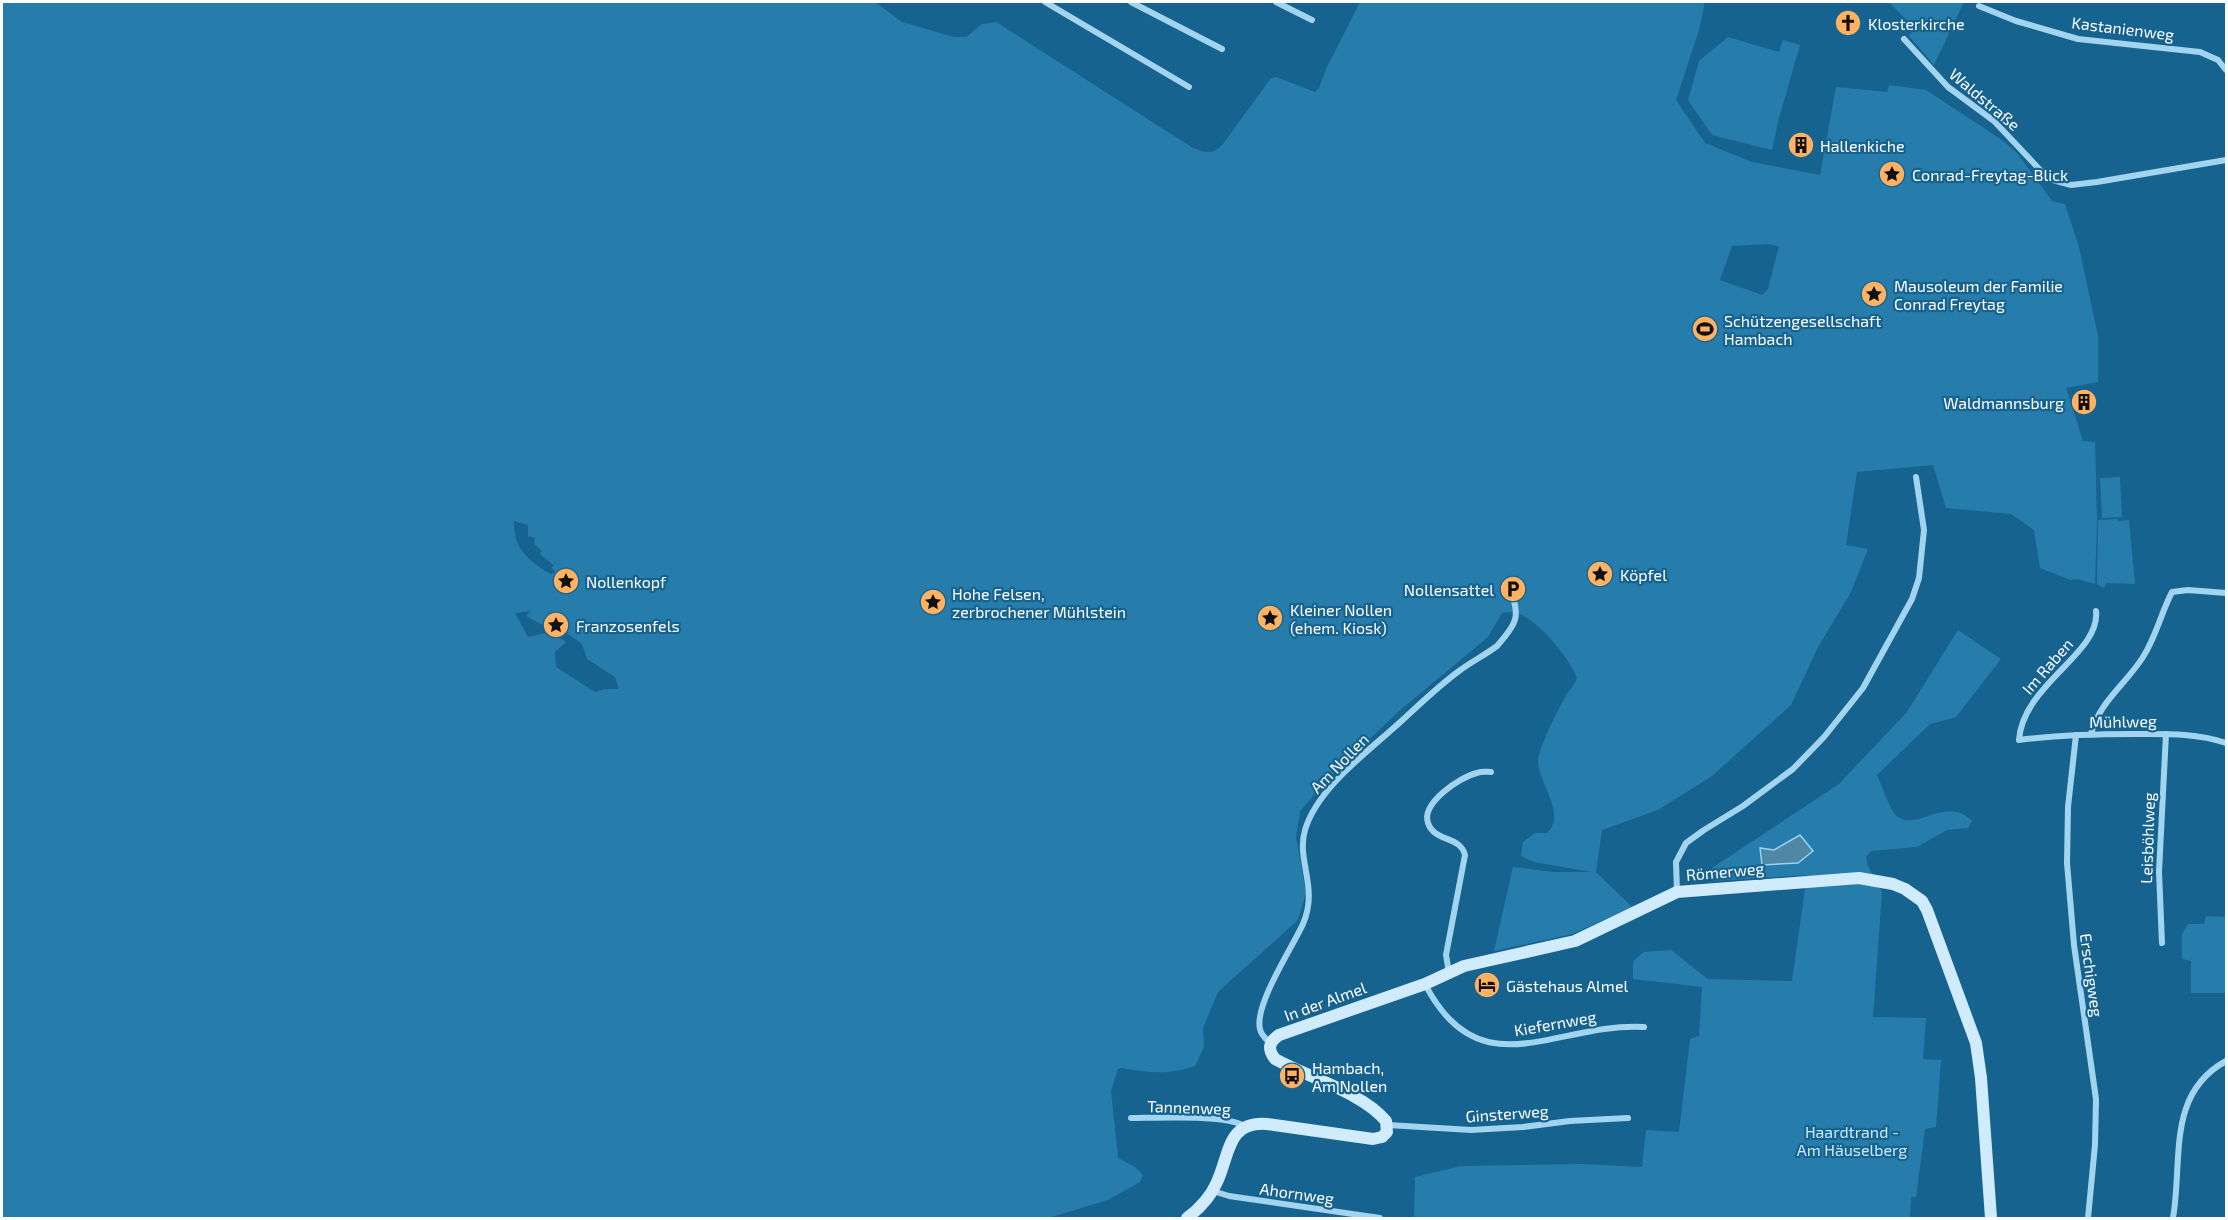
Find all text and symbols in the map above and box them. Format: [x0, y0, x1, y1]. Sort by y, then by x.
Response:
church icon: Klosterkirche [1833, 8, 1863, 38]
street label: Kastanienweg [2071, 12, 2175, 44]
place label: Klosterkirche [1868, 14, 1965, 33]
street label: Waldstraße [1946, 64, 2024, 134]
building icon: Hallenkiche [1786, 130, 1816, 160]
place label: Hallenkiche [1820, 136, 1905, 155]
place icon: Conrad-Freytag-Blick [1877, 159, 1907, 189]
place label: Conrad-Freytag-Blick [1912, 165, 2068, 184]
place label: Mausoleum der Familie Conrad Freytag [1894, 276, 2063, 313]
place icon: Mausoleum der Familie Conrad Freytag [1859, 279, 1889, 309]
place label: Schützengesellschaft Hambach [1724, 311, 1881, 348]
sports icon: Schützengesellschaft Hambach [1690, 314, 1720, 344]
building icon: Waldmannsburg [2069, 387, 2099, 417]
place label: Waldmannsburg [1943, 393, 2064, 412]
place icon: Köpfel [1585, 559, 1615, 589]
place label: Köpfel [1620, 565, 1667, 584]
place icon: Nollenkopf [551, 566, 581, 596]
place label: Nollenkopf [586, 572, 667, 591]
parking icon: Nollensattel [1498, 574, 1528, 604]
place label: Nollensattel [1404, 580, 1494, 599]
place label: Hohe Felsen, zerbrochener Mühlstein [952, 584, 1126, 621]
place icon: Hohe Felsen, zerbrochener Mühlstein [918, 587, 948, 617]
place label: Kleiner Nollen (ehem. Kiosk) [1290, 600, 1392, 637]
place icon: Kleiner Nollen (ehem. Kiosk) [1255, 603, 1285, 633]
place icon: Franzosenfels [541, 610, 571, 640]
place label: Franzosenfels [576, 616, 680, 635]
street label: Im Raben [2018, 634, 2076, 698]
street label: Mühlweg [2089, 711, 2157, 731]
street label: Am Nollen [1306, 729, 1372, 797]
street label: Leisböhlweg [2136, 792, 2158, 884]
street label: Römerweg [1685, 858, 1765, 884]
street label: Erschigweg [2077, 932, 2107, 1018]
hotel icon: Gästehaus Almel [1472, 970, 1502, 1000]
place label: Gästehaus Almel [1506, 976, 1628, 995]
street label: In der Almel [1281, 977, 1369, 1025]
street label: Kiefernweg [1513, 1006, 1598, 1040]
place label: Hambach, Am Nollen [1312, 1058, 1387, 1095]
bus stop icon: Hambach, Am Nollen [1277, 1061, 1307, 1091]
street label: Tannenweg [1147, 1096, 1231, 1118]
street label: Ginsterweg [1465, 1101, 1549, 1125]
park label: Haardtrand - Am Häuselberg [1797, 1122, 1907, 1159]
street label: Ahornweg [1259, 1178, 1335, 1208]

